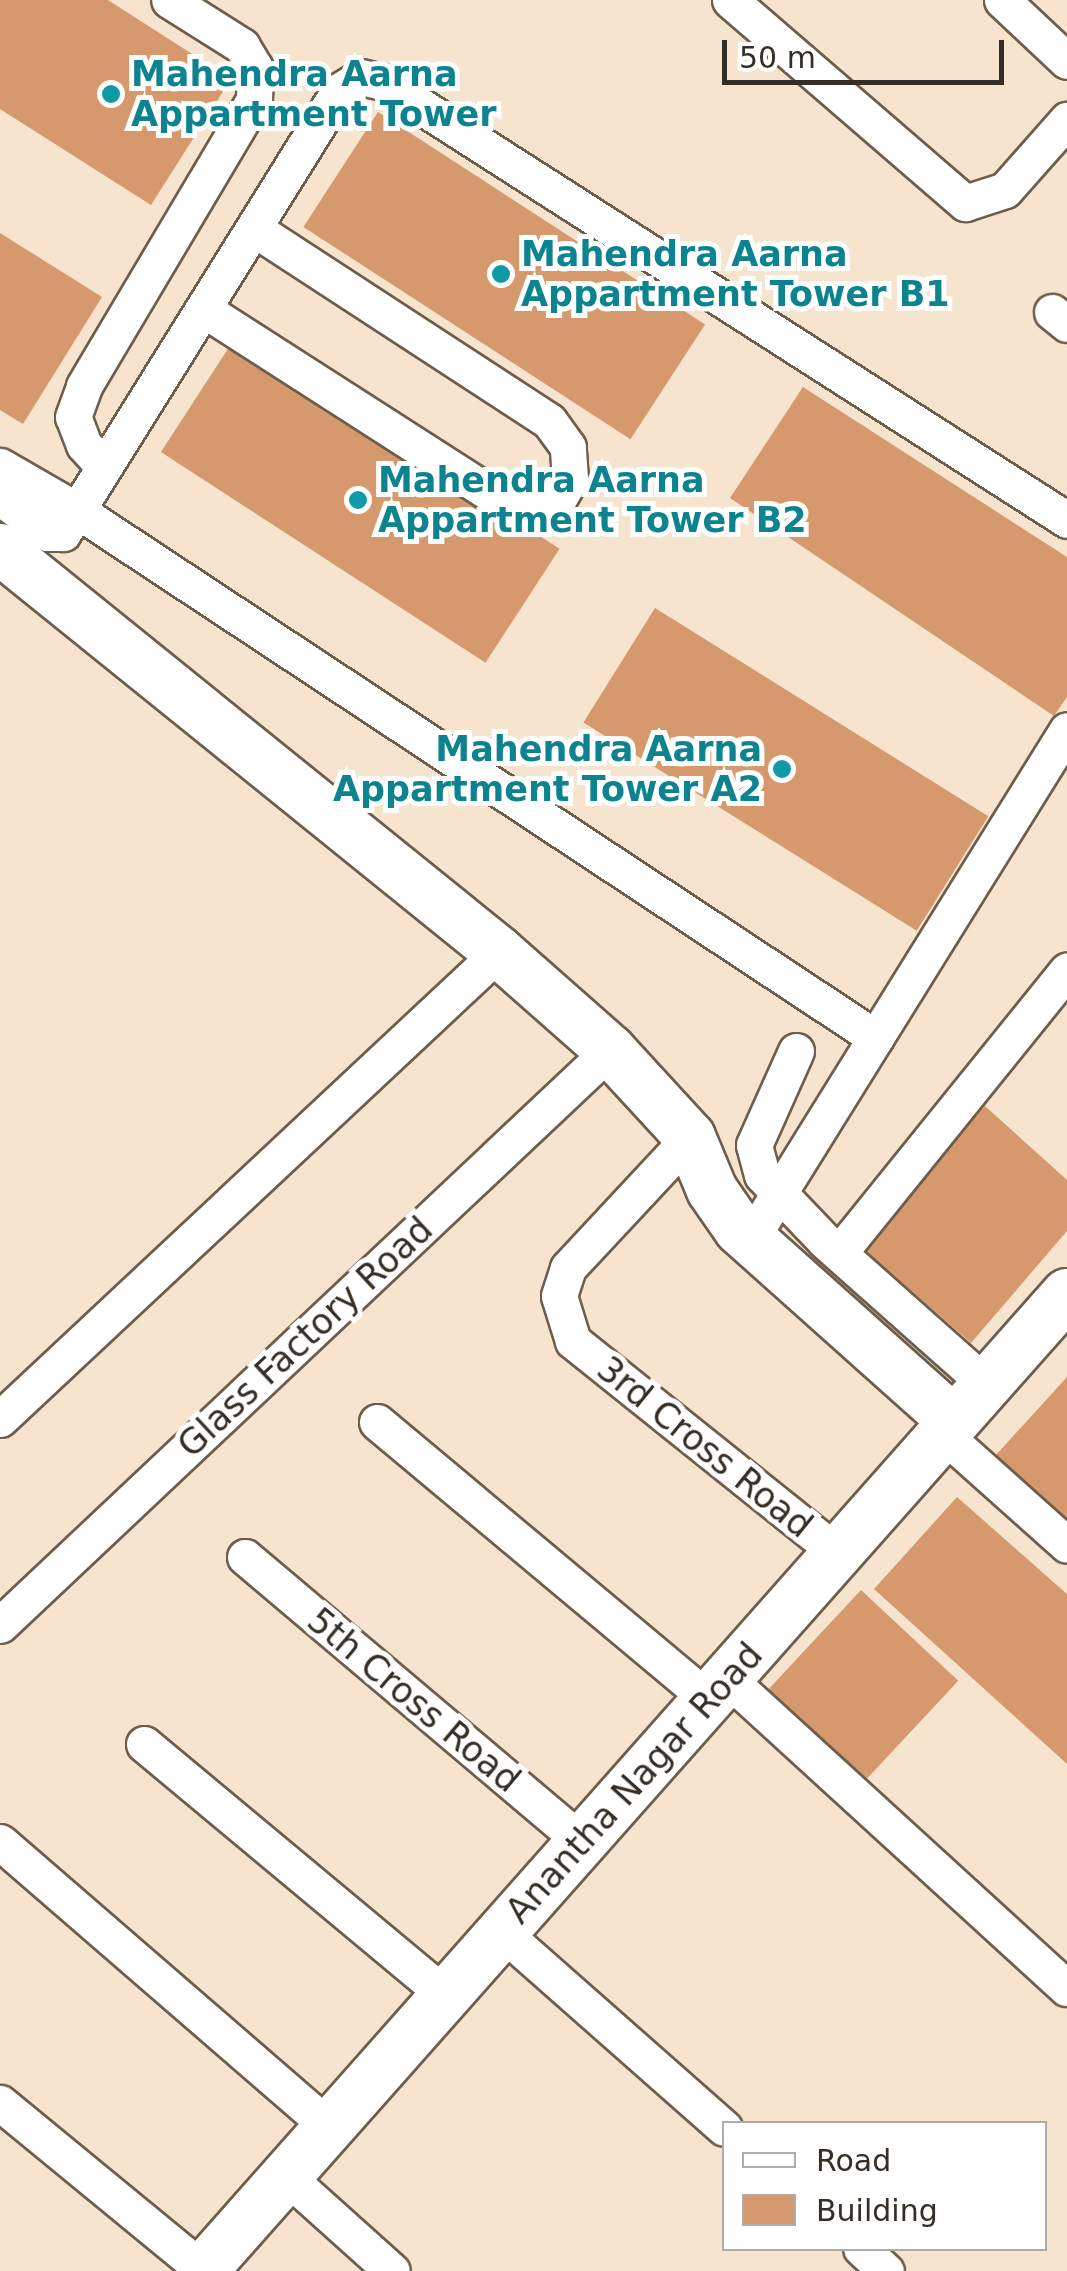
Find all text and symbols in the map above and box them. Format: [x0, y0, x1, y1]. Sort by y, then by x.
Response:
scale bar [727, 20, 1010, 82]
text: 50 m [739, 40, 816, 75]
place label: Mahendra Aarna Appartment Tower [131, 53, 496, 135]
marker: Mahendra Aarna Appartment Tower [100, 83, 122, 105]
place label: Mahendra Aarna Appartment Tower B1 [521, 233, 950, 315]
marker: Mahendra Aarna Appartment Tower B1 [490, 263, 512, 285]
place label: Mahendra Aarna Appartment Tower B2 [378, 459, 807, 541]
marker: Mahendra Aarna Appartment Tower B2 [347, 489, 369, 511]
place label: Mahendra Aarna Appartment Tower A2 [333, 728, 762, 810]
marker: Mahendra Aarna Appartment Tower A2 [771, 758, 793, 780]
street label: Glass Factory Road [169, 1208, 441, 1466]
street label: 3rd Cross Road [589, 1348, 821, 1546]
street label: 5th Cross Road [299, 1599, 529, 1801]
street label: Anantha Nagar Road [497, 1634, 771, 1932]
legend [722, 2121, 1047, 2251]
text: Road [816, 2143, 891, 2178]
text: Building [816, 2193, 938, 2228]

